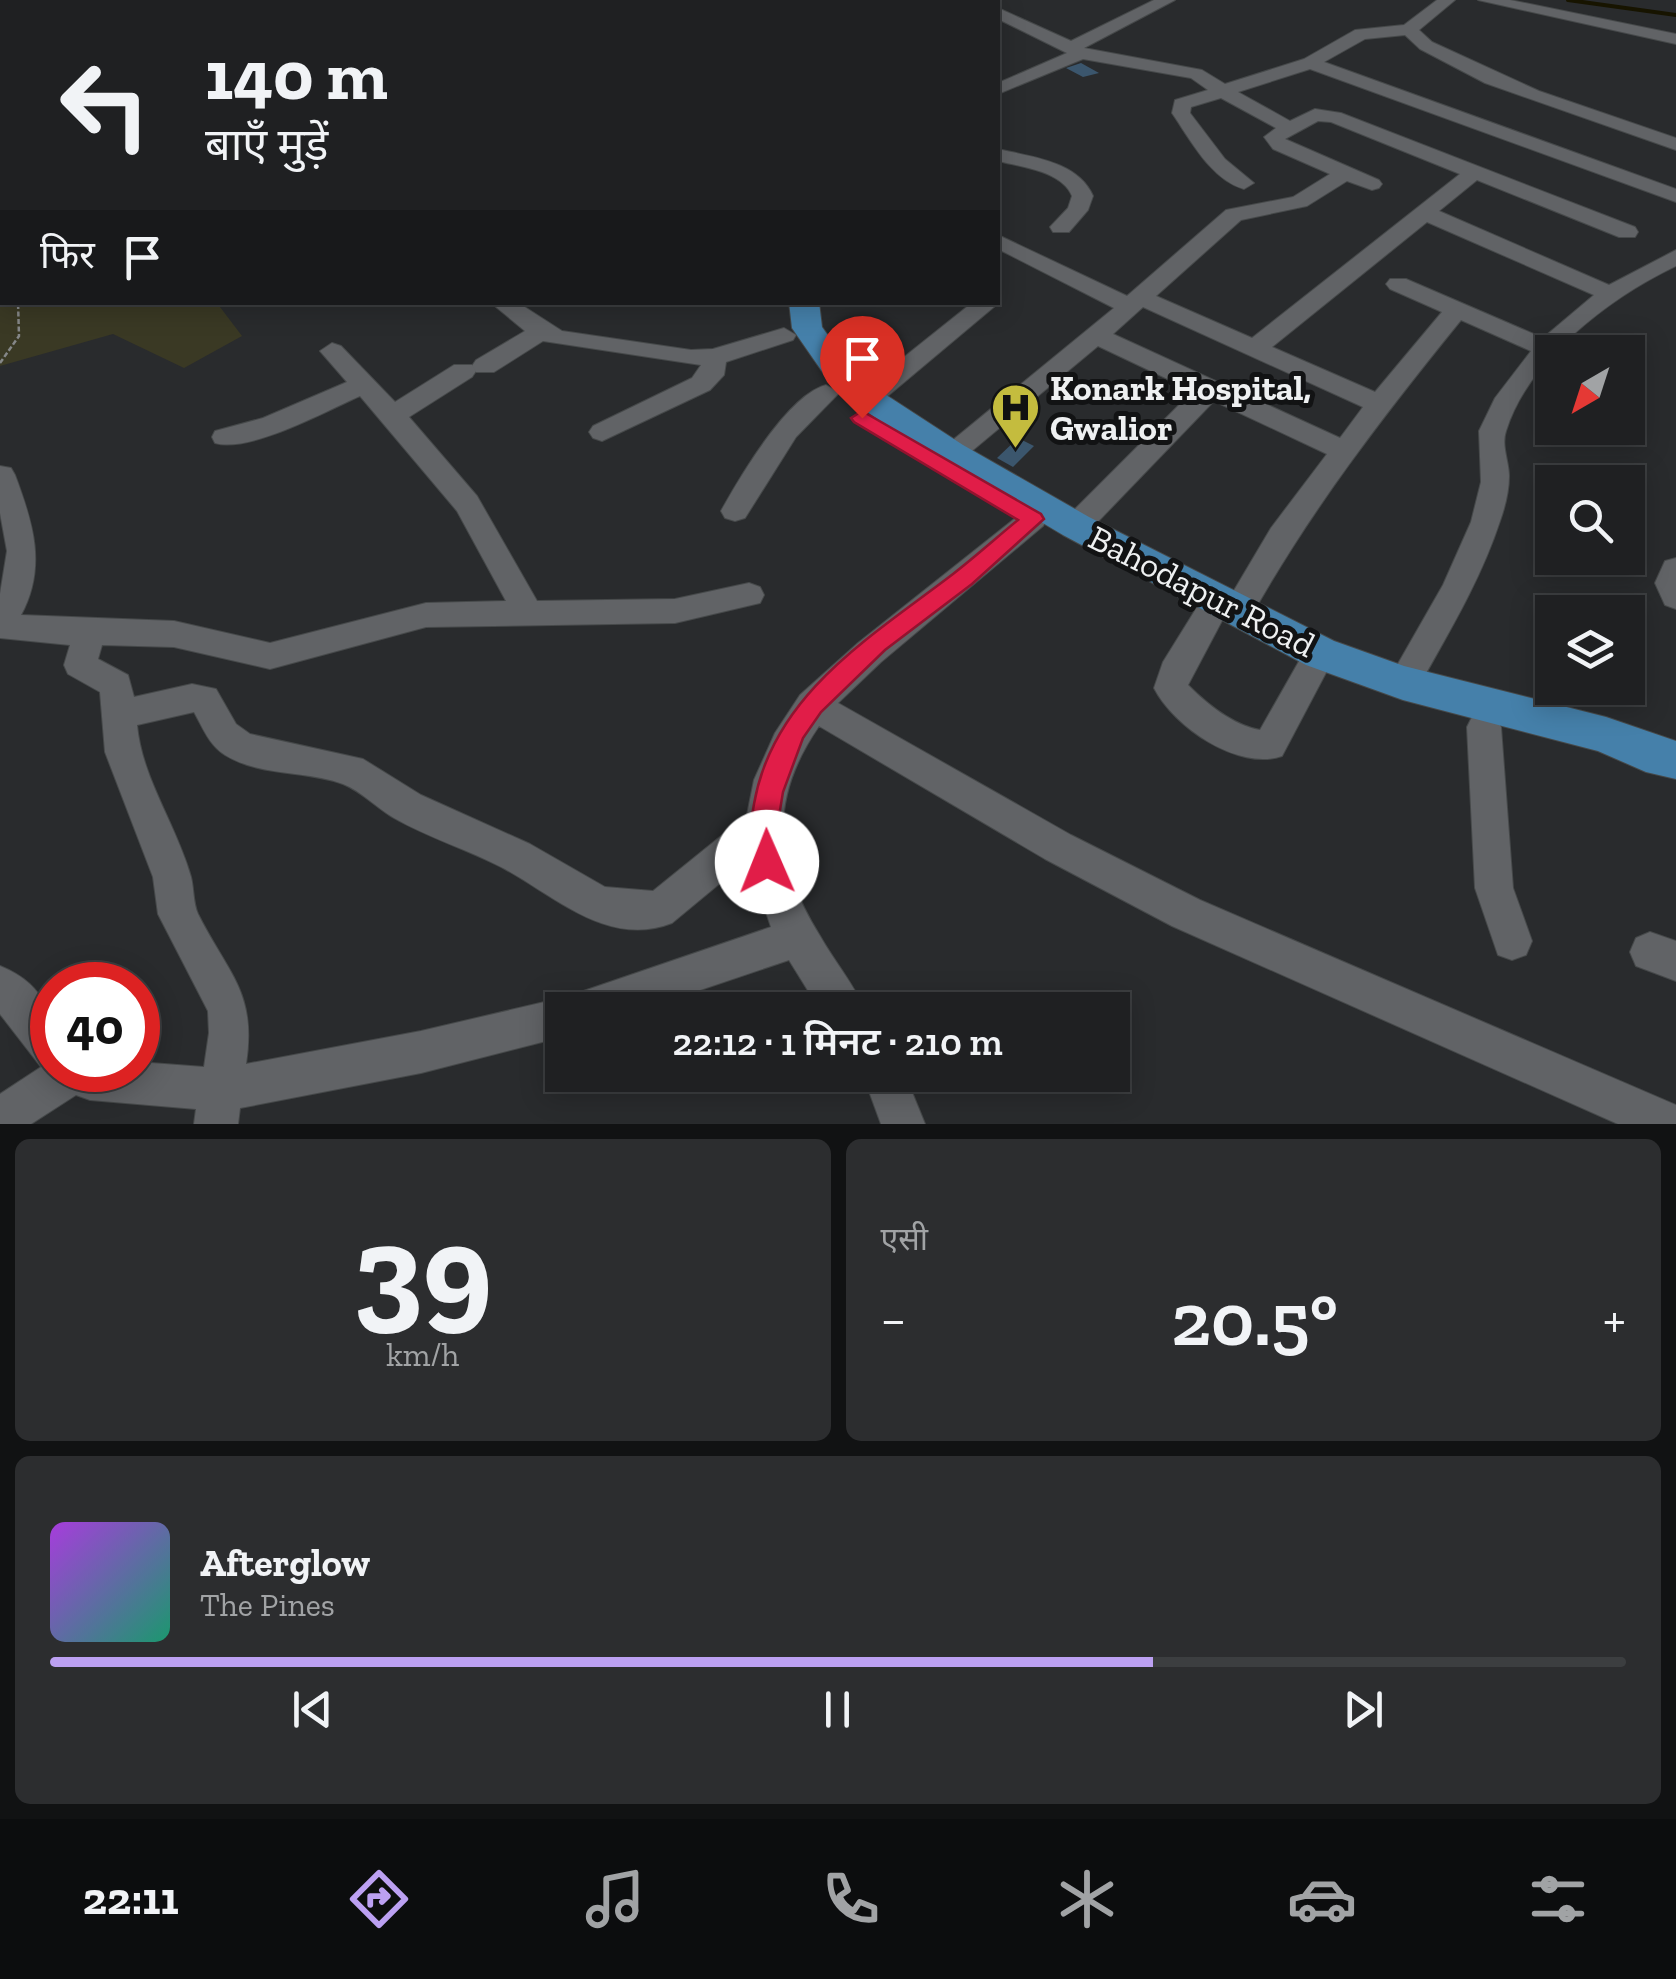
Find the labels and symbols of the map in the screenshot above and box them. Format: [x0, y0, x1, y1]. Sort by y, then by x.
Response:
pin [820, 316, 905, 419]
north arrow [1535, 335, 1645, 445]
place label: Konark Hospital, Gwalior [1050, 367, 1311, 449]
hospital icon: Konark Hospital, Gwalior [989, 382, 1041, 450]
street label: Bahodapur Road [1082, 516, 1322, 666]
position arrow [715, 810, 819, 914]
speed limit sign: 40 [30, 962, 160, 1092]

